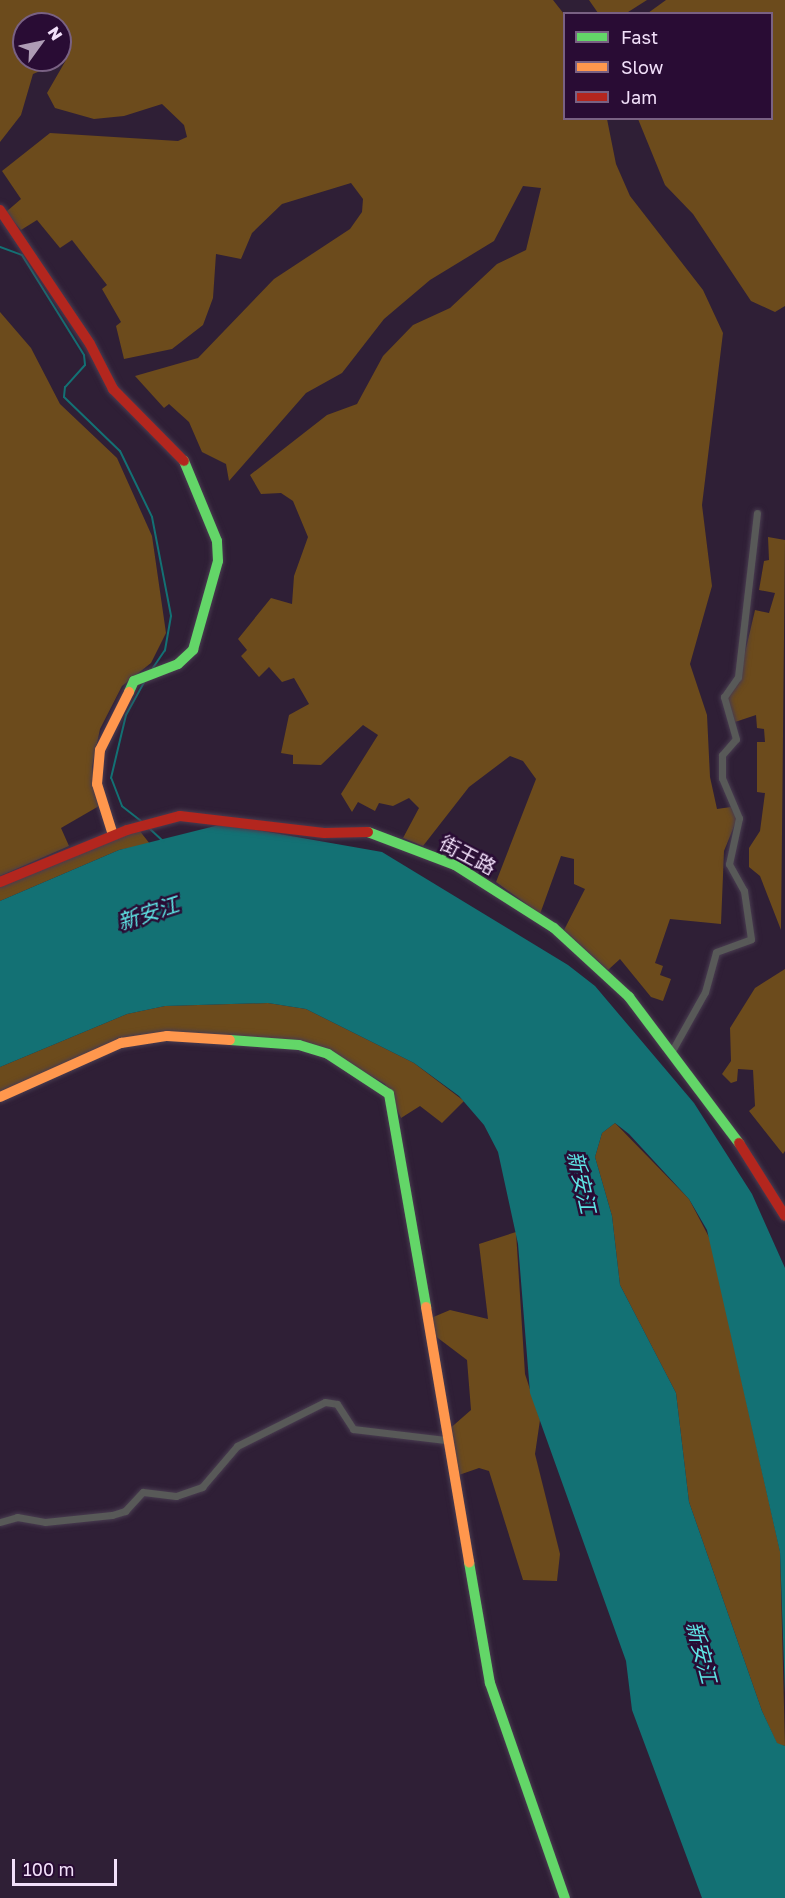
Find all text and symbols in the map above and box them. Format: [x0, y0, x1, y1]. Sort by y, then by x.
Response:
north arrow [12, 12, 72, 72]
legend [563, 12, 773, 120]
text: N [44, 23, 67, 44]
text: Fast [621, 26, 658, 48]
text: Slow [621, 56, 663, 78]
text: Jam [621, 86, 657, 108]
street label: 街王路 [436, 830, 500, 880]
water label: 新安江 [114, 891, 182, 935]
water label: 新安江 [563, 1148, 601, 1216]
water label: 新安江 [682, 1618, 722, 1686]
scale bar [15, 1847, 120, 1885]
text: 100 m [23, 1858, 74, 1880]

